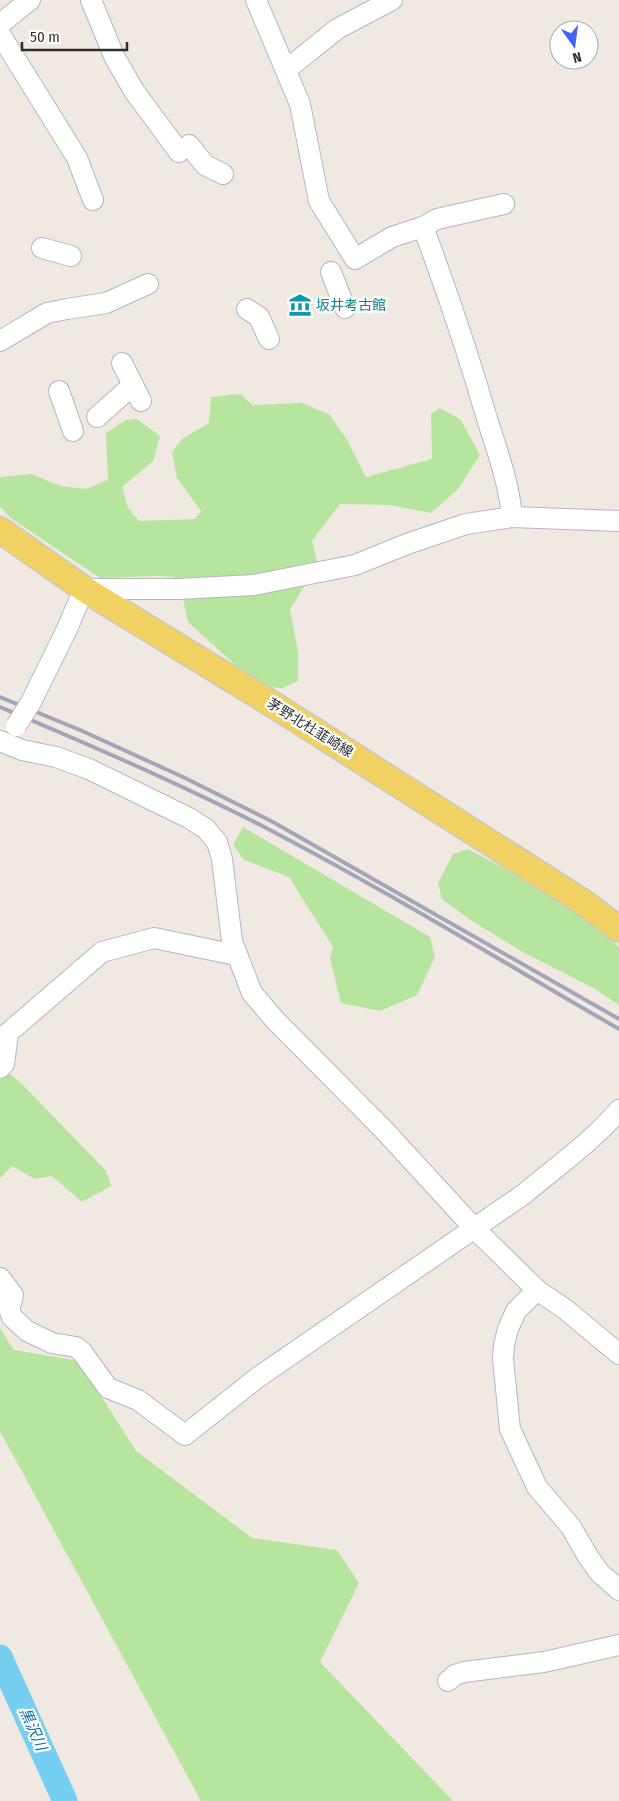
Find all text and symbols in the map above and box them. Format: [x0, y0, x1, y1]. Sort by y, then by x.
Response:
scale bar [22, 20, 128, 52]
north arrow [549, 20, 599, 70]
text: 50 m [30, 28, 60, 46]
text: N [571, 48, 583, 66]
museum icon: 坂井考古館 [287, 292, 313, 318]
place label: 坂井考古館 [316, 297, 386, 314]
street label: 茅野北杜韮崎線 [264, 695, 356, 761]
water label: 黒沢川 [16, 1705, 51, 1755]

